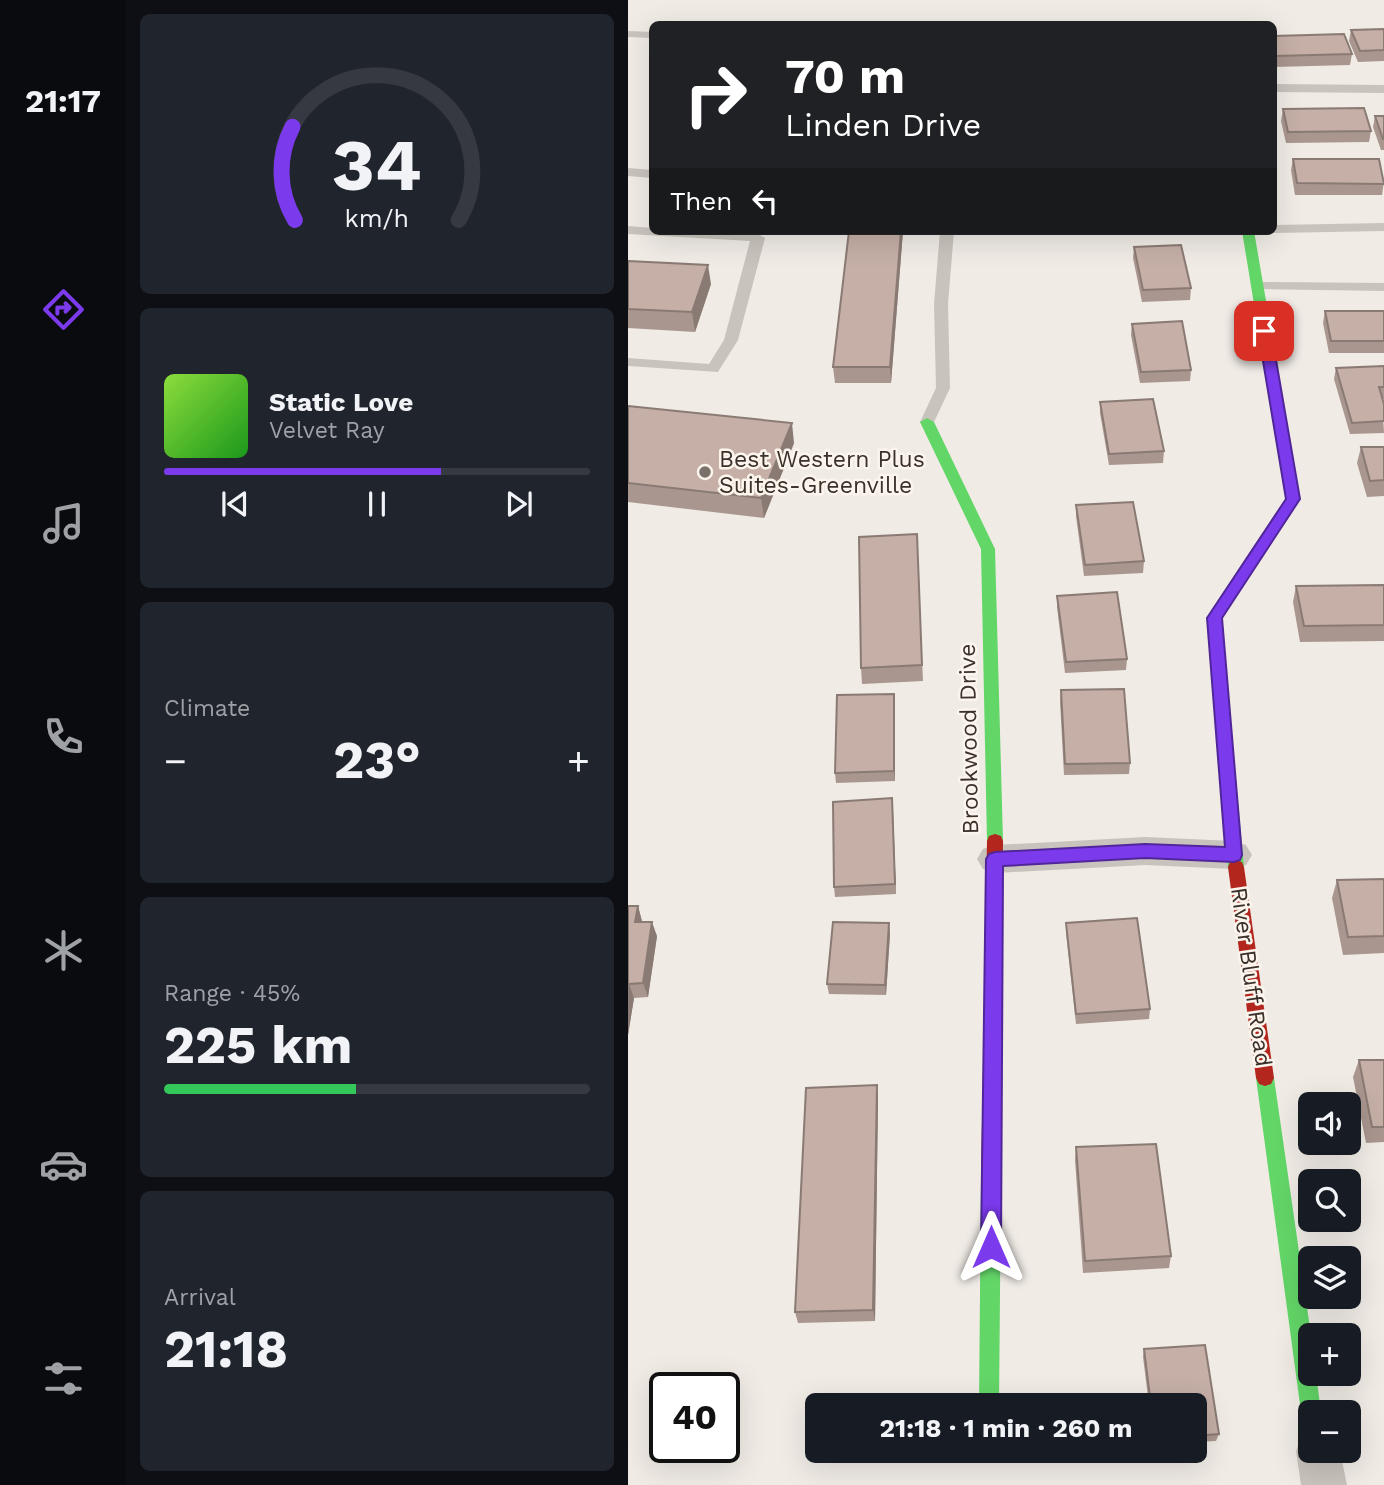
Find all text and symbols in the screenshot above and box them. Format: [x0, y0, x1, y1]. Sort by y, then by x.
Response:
text: 70 m [785, 47, 905, 105]
icon: right [670, 49, 761, 140]
text: 21:17 [25, 82, 101, 120]
text: Linden Drive [785, 106, 981, 144]
text: 34 [332, 122, 422, 208]
icon: left [746, 182, 784, 220]
text: Then [670, 186, 732, 216]
text: km/h [345, 204, 409, 233]
icon: directions [39, 285, 88, 334]
pin [1234, 301, 1294, 361]
icon: arrive [1245, 312, 1283, 350]
text: Static Love [269, 387, 413, 417]
text: Velvet Ray [269, 417, 385, 444]
place label: Best Western Plus Suites-Greenville [719, 446, 925, 499]
marker: Best Western Plus Suites-Greenville [697, 464, 713, 480]
icon: previous [216, 485, 254, 523]
icon: pause [358, 485, 396, 523]
icon: next [500, 485, 538, 523]
icon: music [39, 499, 88, 548]
street label: Brookwood Drive [954, 643, 984, 835]
text: Climate [164, 695, 250, 722]
icon: phone [39, 712, 88, 761]
text: 23° [333, 730, 421, 791]
text: − [164, 739, 187, 783]
text: + [567, 739, 590, 783]
street label: River Bluff Road [1225, 886, 1277, 1068]
icon: climate [39, 926, 88, 975]
text: Range · 45% [164, 980, 300, 1007]
text: 225 km [164, 1015, 352, 1076]
map controls [1298, 1092, 1361, 1463]
button: sound [1298, 1092, 1361, 1155]
icon: car [39, 1140, 88, 1189]
button: search [1298, 1169, 1361, 1232]
position arrow [954, 1210, 1028, 1284]
button: layers [1298, 1246, 1361, 1309]
text: Arrival [164, 1284, 236, 1311]
text: 21:18 [164, 1319, 288, 1380]
button: + [1298, 1323, 1361, 1386]
icon: filters [39, 1354, 88, 1403]
speed limit sign: 40 [649, 1372, 740, 1463]
button: − [1298, 1400, 1361, 1463]
text: 21:18 · 1 min · 260 m [880, 1413, 1132, 1443]

